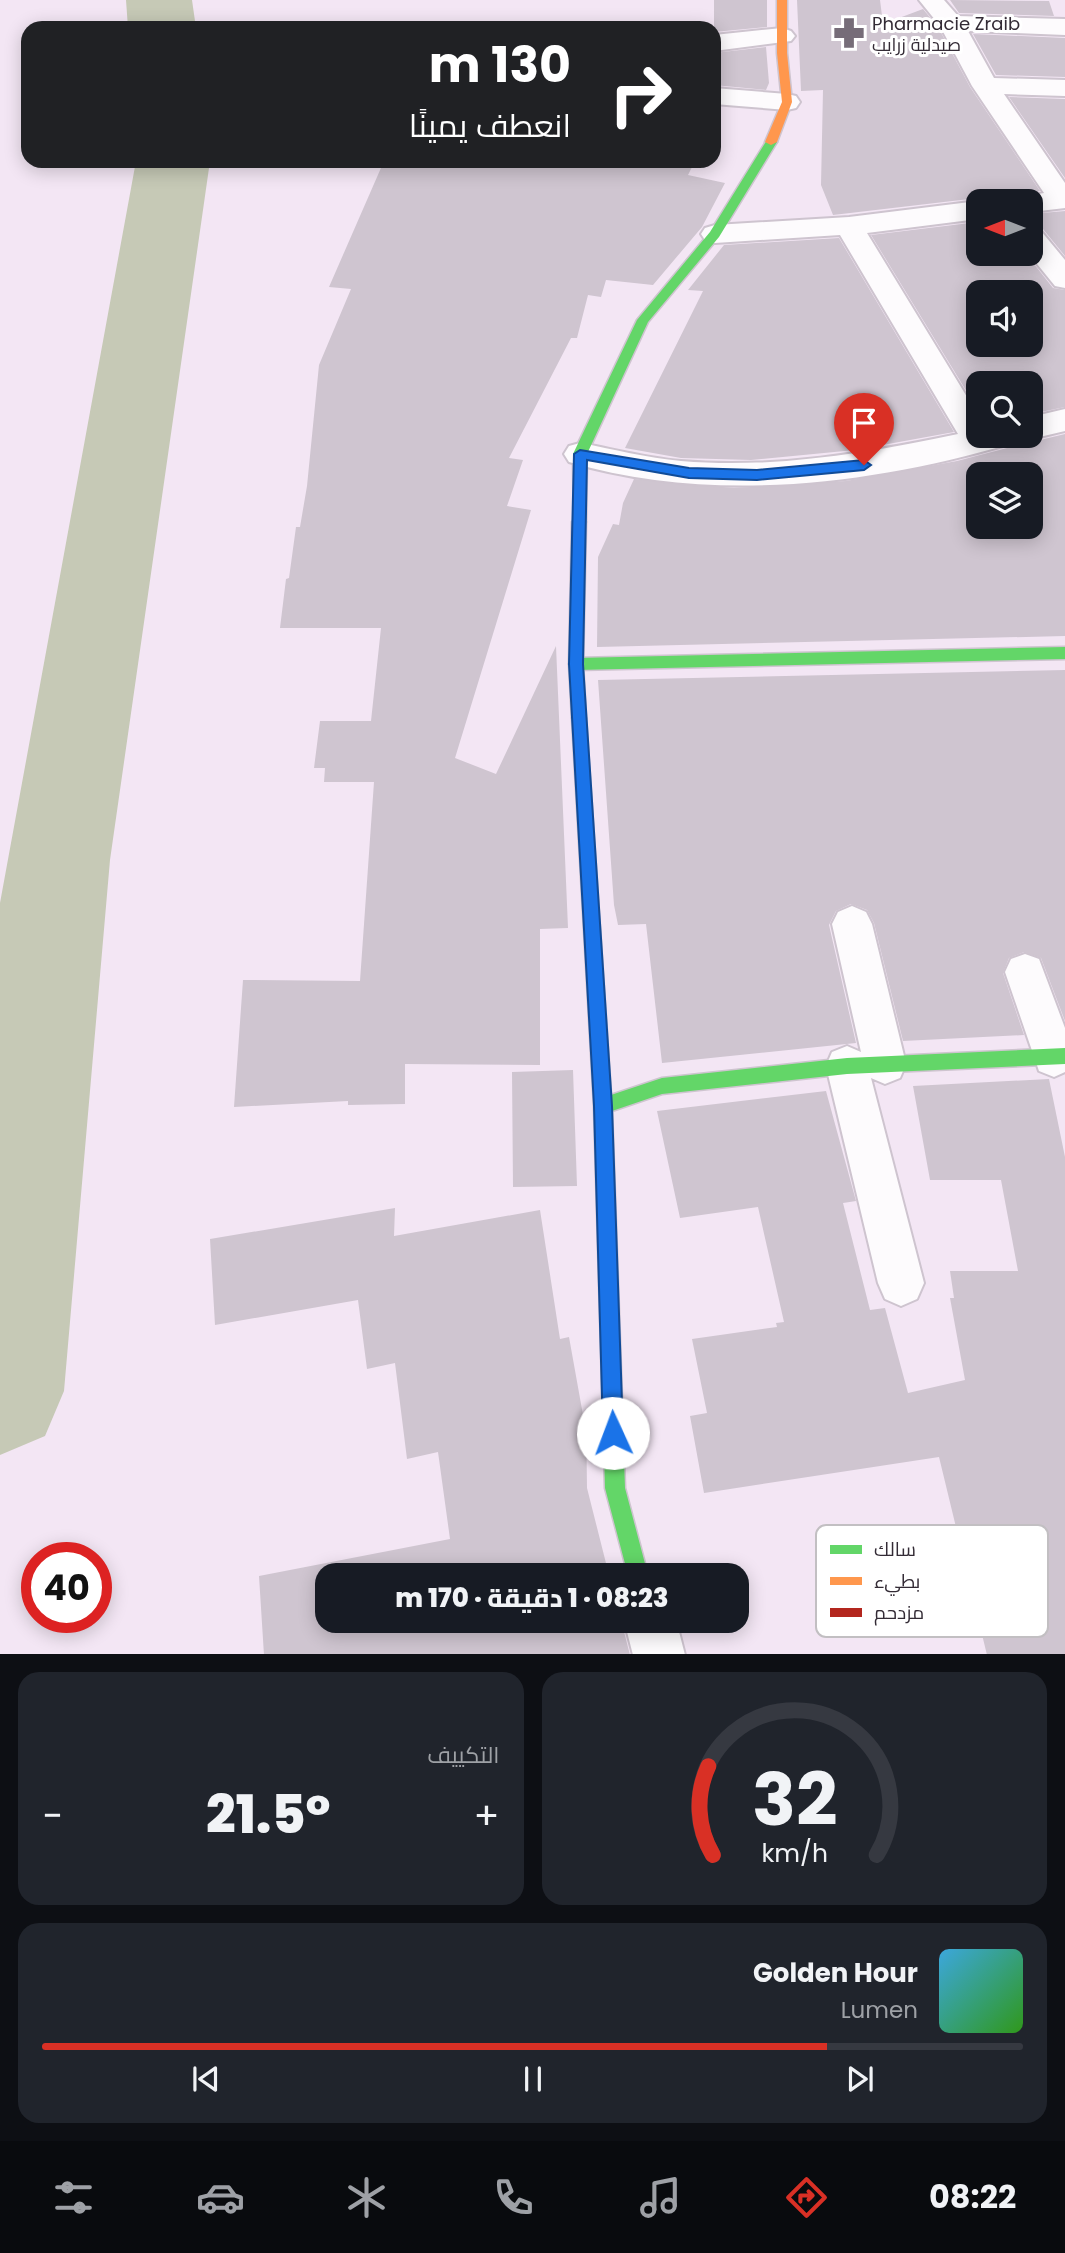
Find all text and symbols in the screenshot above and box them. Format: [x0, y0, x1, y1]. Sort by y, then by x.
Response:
place label: Pharmacie Zraib صيدلية زرايب [872, 11, 1020, 57]
pharmacy icon: Pharmacie Zraib صيدلية زرايب [832, 16, 866, 50]
text: 130 m [429, 31, 571, 99]
icon: right [595, 49, 686, 140]
text: انعطف يمينًا [409, 103, 571, 148]
north arrow [966, 189, 1043, 266]
map controls [966, 189, 1043, 539]
button: sound [966, 280, 1043, 357]
button: search [966, 371, 1043, 448]
pin [834, 393, 894, 465]
icon: arrive [845, 404, 883, 442]
button: layers [966, 462, 1043, 539]
position arrow [576, 1396, 650, 1470]
legend [816, 1525, 1048, 1637]
text: سالك [874, 1536, 916, 1563]
speed limit sign: 40 [21, 1542, 112, 1633]
text: بطيء [874, 1568, 920, 1596]
text: 08:23 · 1 دقيقة · 170 m [395, 1580, 669, 1616]
text: مزدحم [874, 1599, 924, 1626]
text: التكييف [427, 1739, 500, 1771]
text: 32 [751, 1749, 837, 1850]
text: 21.5° [206, 1778, 330, 1851]
text: − [42, 1789, 63, 1842]
text: + [474, 1789, 500, 1842]
text: km/h [761, 1835, 828, 1870]
text: Golden Hour [753, 1955, 918, 1991]
text: Lumen [841, 1994, 918, 2026]
icon: previous [187, 2060, 225, 2098]
icon: pause [514, 2060, 552, 2098]
icon: next [841, 2060, 879, 2098]
icon: filters [49, 2173, 98, 2222]
icon: car [196, 2173, 245, 2222]
icon: climate [342, 2173, 391, 2222]
icon: phone [489, 2173, 538, 2222]
icon: music [636, 2173, 685, 2222]
icon: directions [782, 2173, 831, 2222]
text: 08:22 [929, 2174, 1016, 2219]

